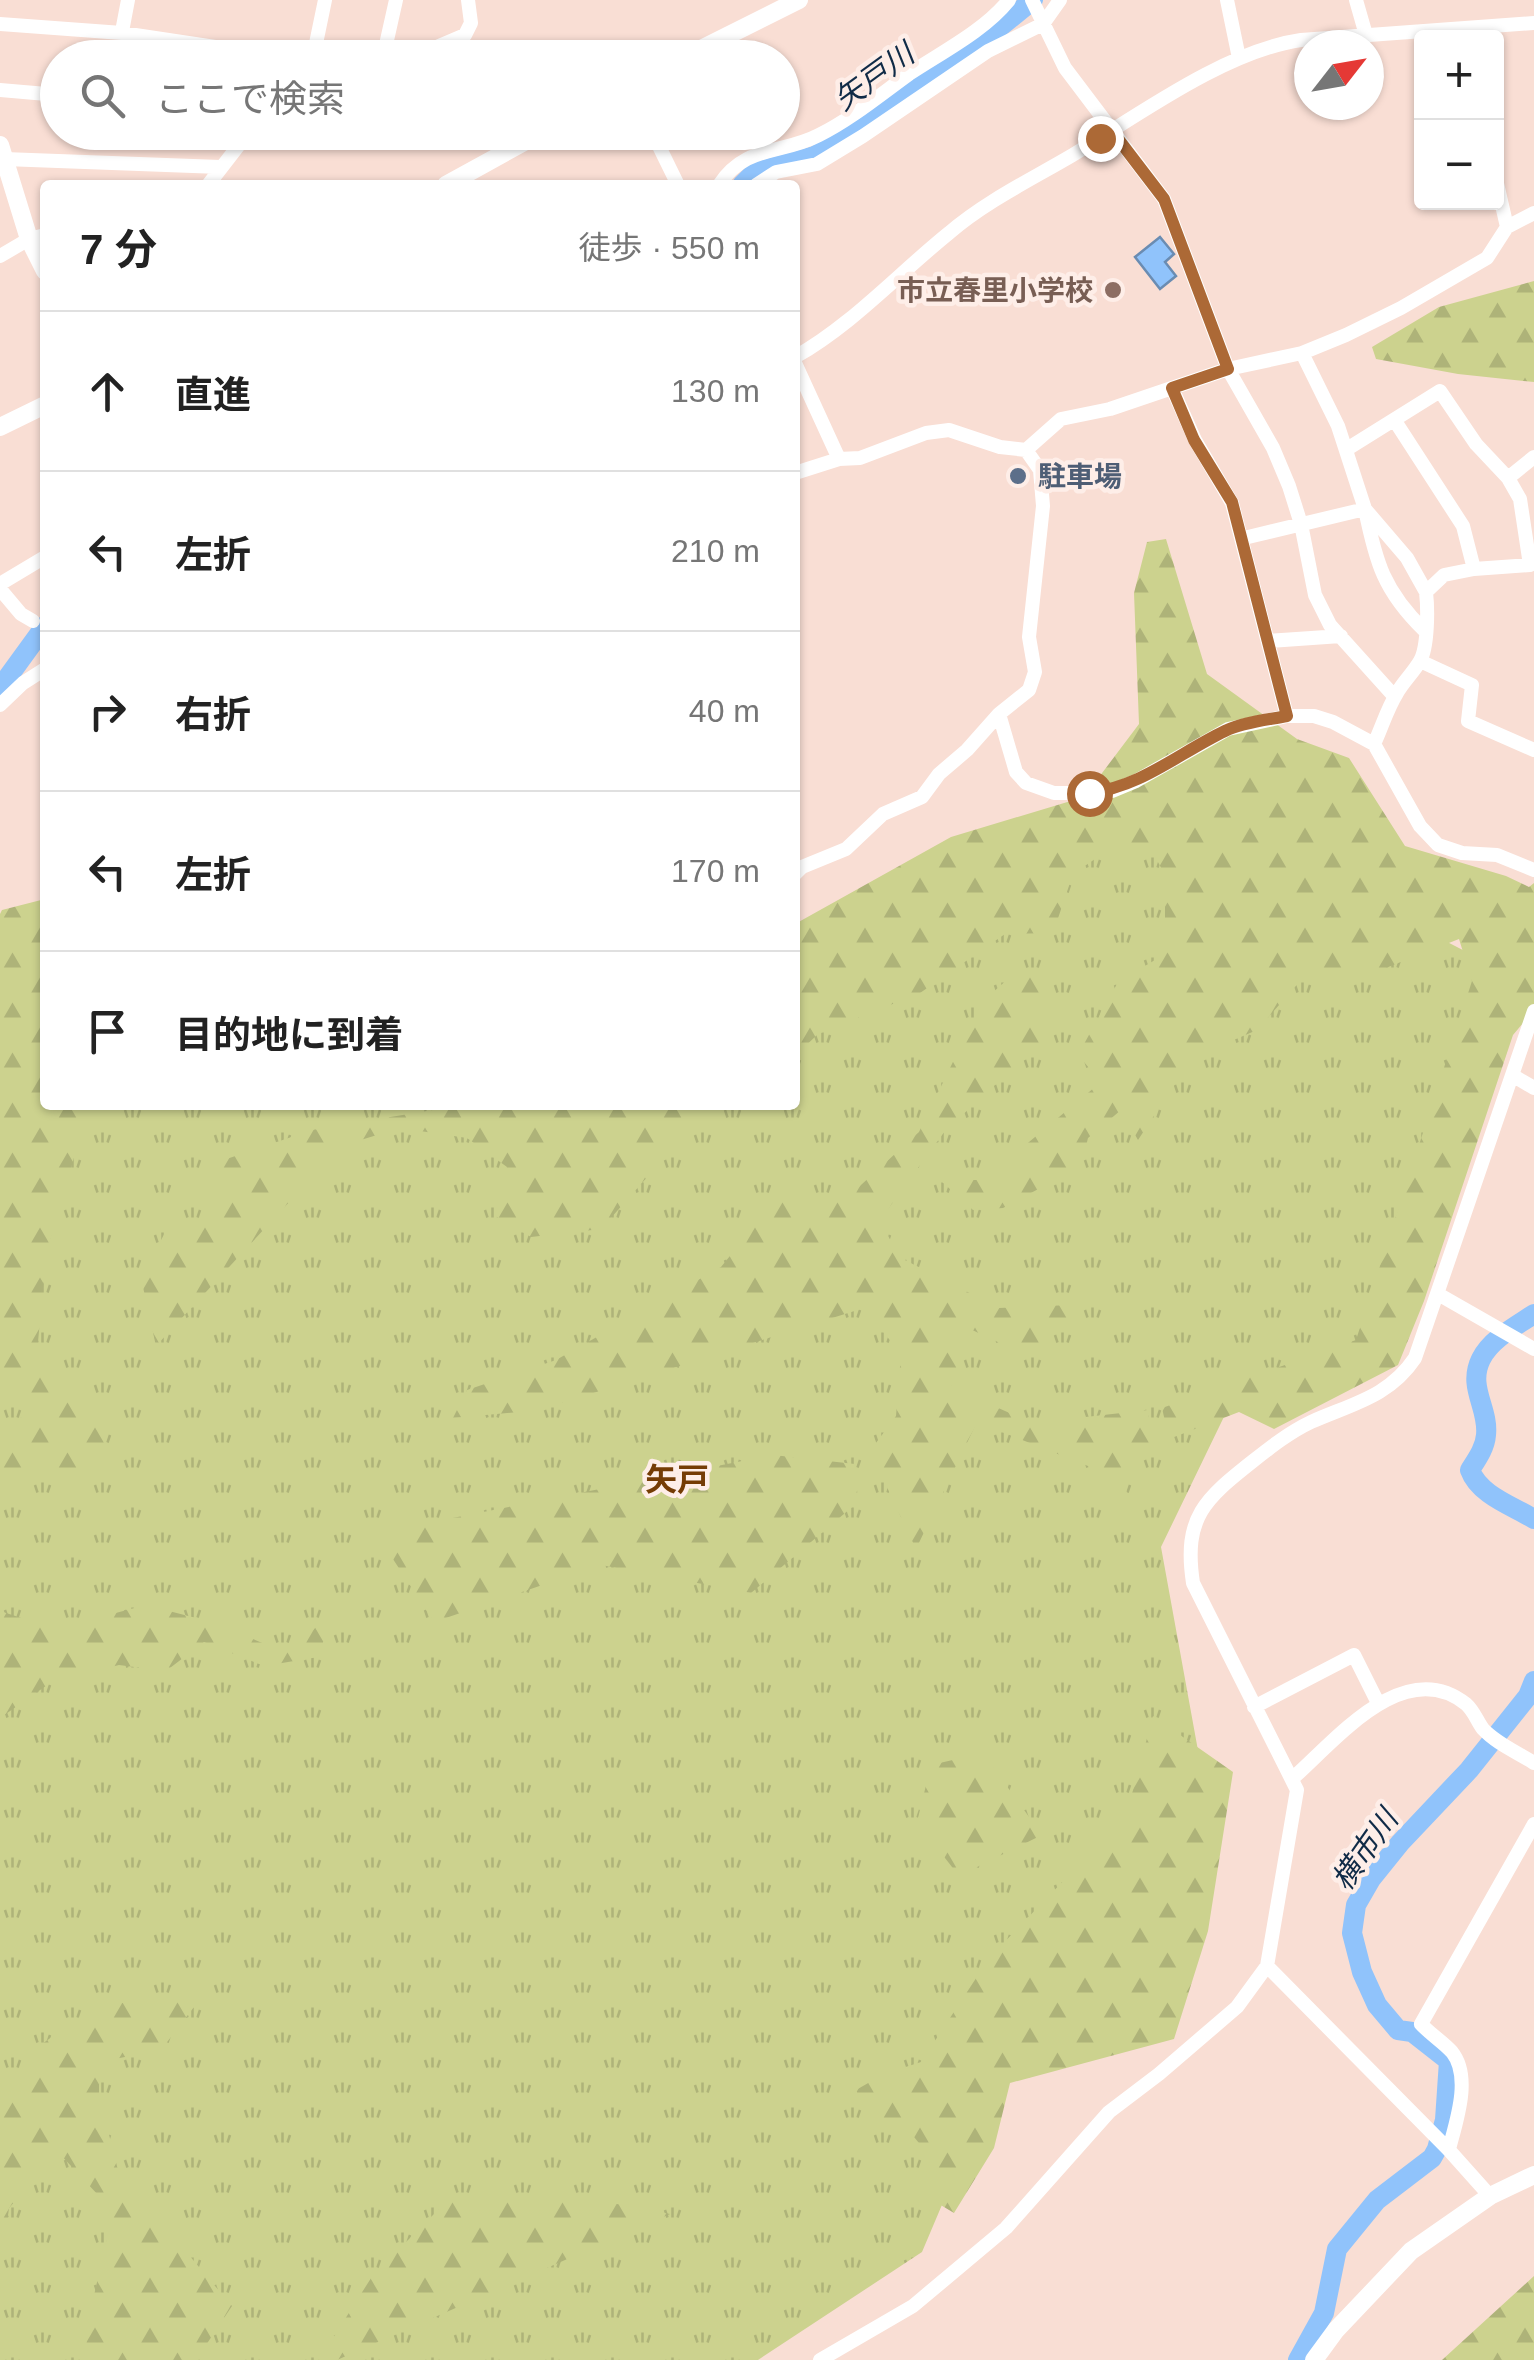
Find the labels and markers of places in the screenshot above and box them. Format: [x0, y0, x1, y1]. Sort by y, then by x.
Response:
place label: 市立春里小学校 [897, 275, 1093, 306]
marker: 市立春里小学校 [1102, 279, 1124, 301]
place label: 駐車場 [1038, 461, 1122, 492]
marker: 駐車場 [1007, 465, 1029, 487]

